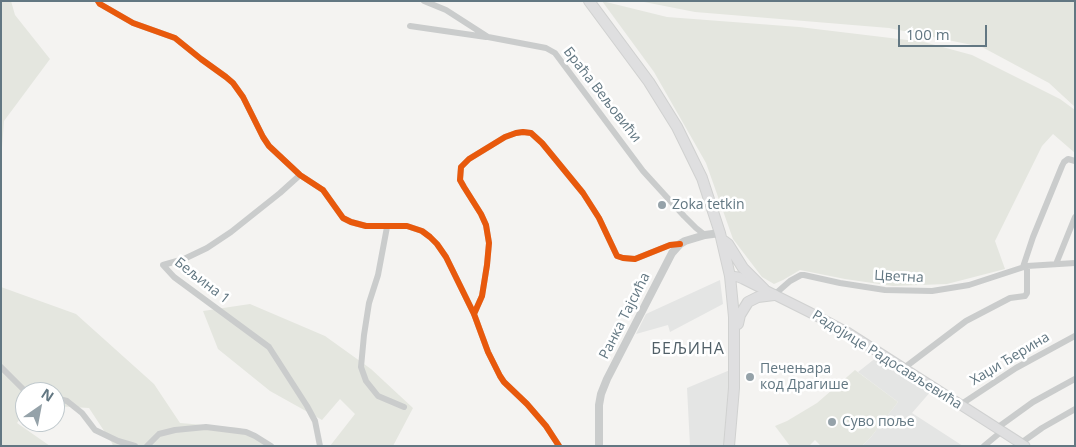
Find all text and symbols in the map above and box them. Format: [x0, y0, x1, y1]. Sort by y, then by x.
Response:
scale bar [901, 15, 990, 47]
text: 100 m [906, 24, 950, 44]
street label: Браћа Вељовићи [560, 44, 644, 146]
place label: Zoka tetkin [672, 197, 745, 213]
marker: Zoka tetkin [656, 199, 668, 211]
street label: Бељина 1 [171, 254, 233, 308]
street label: Цветна [874, 267, 924, 287]
street label: Ранка Тајсића [596, 270, 654, 362]
street label: Радојице Радосављевића [809, 307, 965, 413]
street label: Хаџи Ђерина [967, 329, 1053, 389]
district label: БЕЉИНА [650, 339, 726, 359]
place label: Печењара код Драгише [760, 361, 849, 394]
marker: Печењара код Драгише [744, 371, 756, 383]
north arrow [15, 382, 65, 432]
text: N [38, 384, 58, 406]
place label: Суво поље [842, 414, 915, 430]
marker: Суво поље [826, 416, 838, 428]

